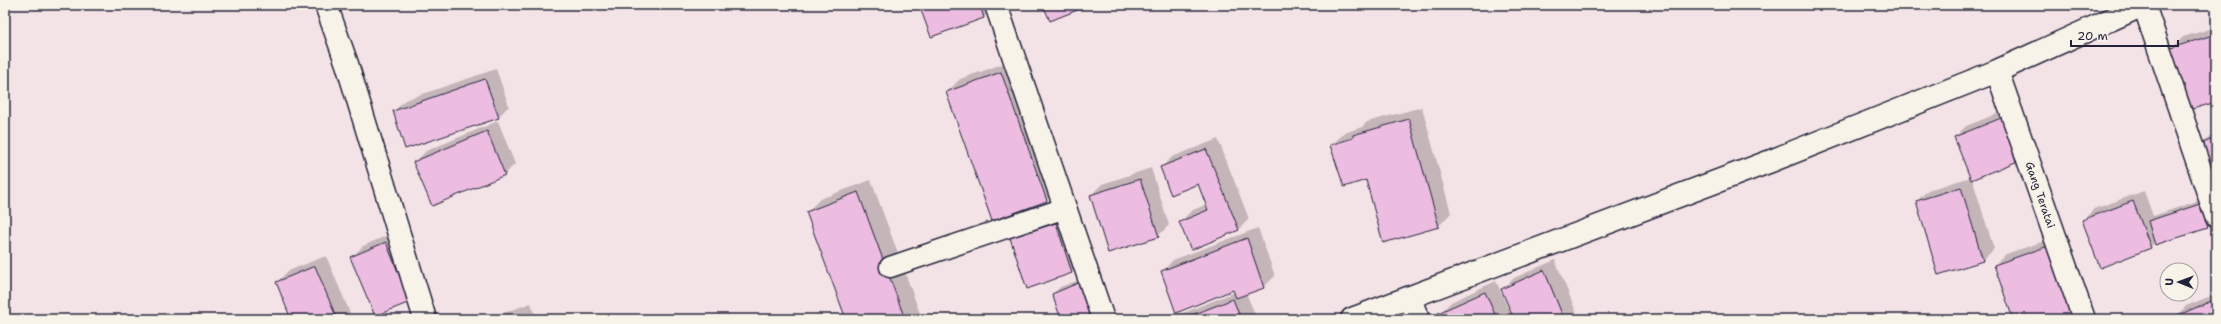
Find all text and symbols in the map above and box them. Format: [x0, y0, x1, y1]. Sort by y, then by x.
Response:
scale bar [2071, 22, 2178, 48]
text: 20 m [2077, 28, 2108, 44]
street label: Gang Teratai [2022, 160, 2058, 230]
north arrow [2159, 262, 2199, 302]
text: U [2162, 278, 2177, 286]

